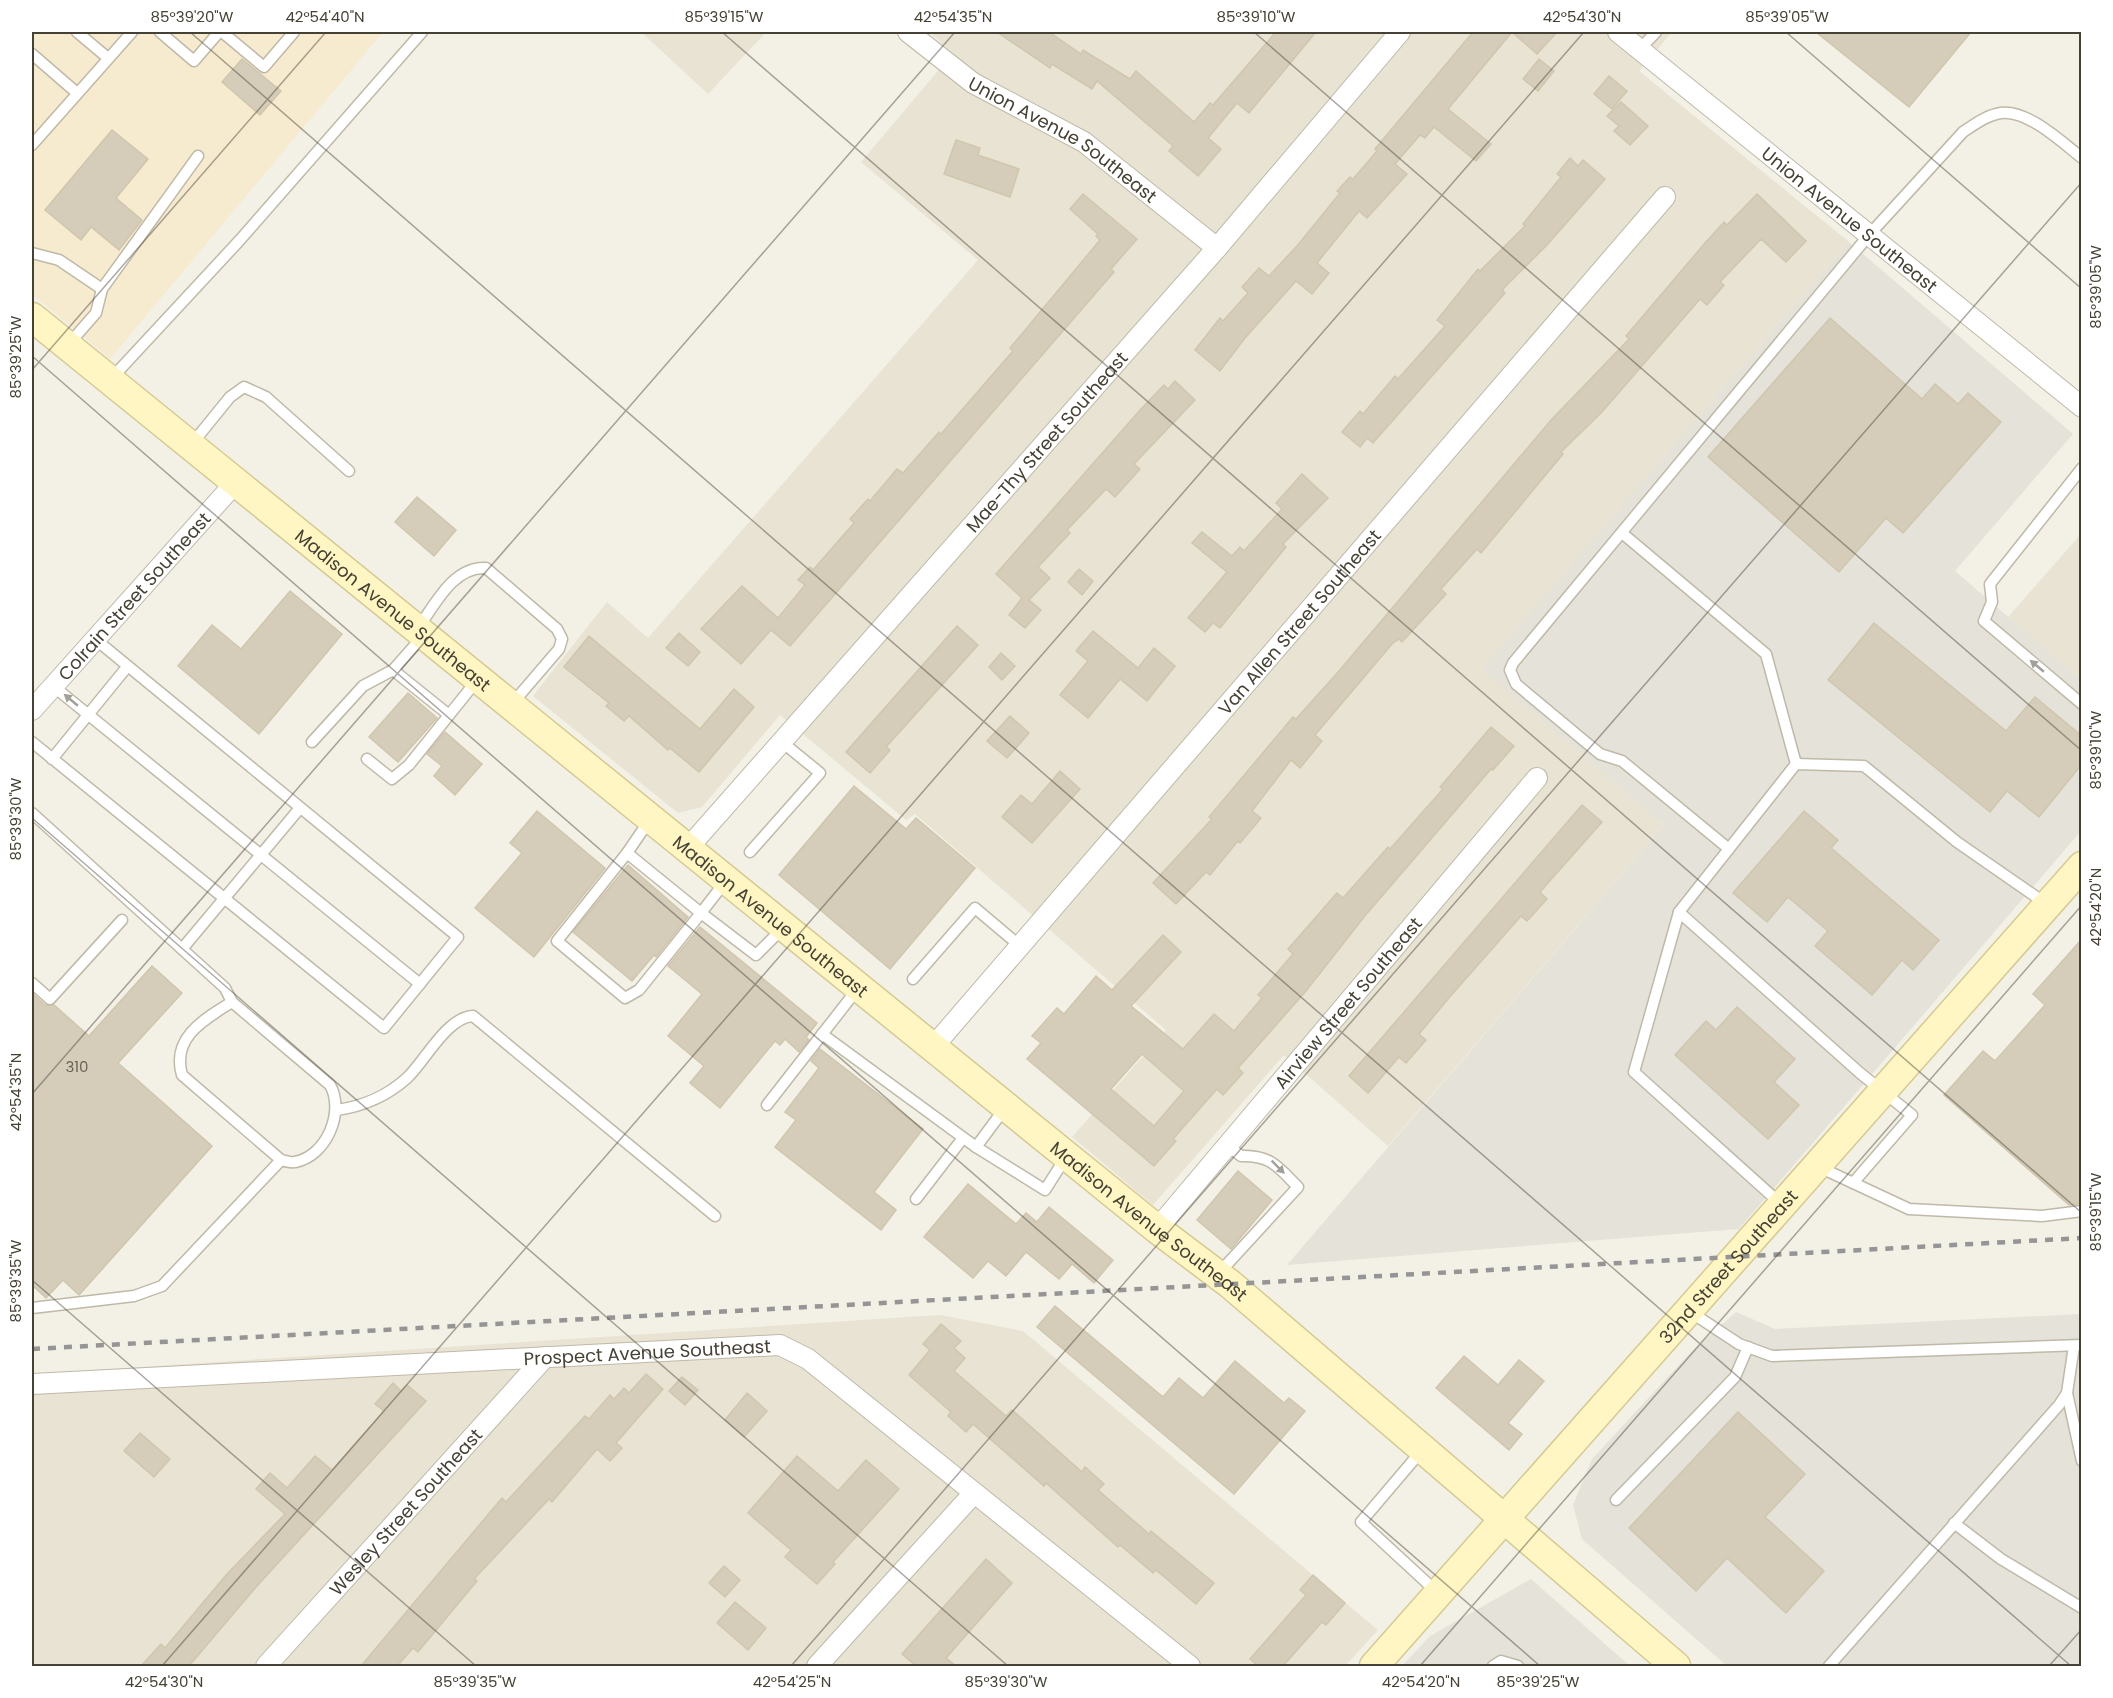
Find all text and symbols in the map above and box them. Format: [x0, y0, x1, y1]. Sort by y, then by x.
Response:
text: 85°39'20"W [151, 6, 234, 27]
text: 42°54'40"N [285, 6, 365, 27]
text: 85°39'15"W [685, 6, 764, 27]
text: 42°54'35"N [914, 6, 992, 27]
text: 85°39'10"W [1217, 6, 1296, 27]
text: 42°54'30"N [1543, 6, 1621, 27]
text: 85°39'05"W [1745, 6, 1829, 27]
street label: Union Avenue Southeast [964, 70, 1163, 208]
street label: Union Avenue Southeast [1757, 141, 1943, 298]
text: 85°39'05"W [2085, 245, 2106, 329]
text: 85°39'25"W [5, 315, 26, 398]
street label: Mae-Thy Street Southeast [960, 346, 1133, 537]
street label: Colrain Street Southeast [52, 506, 216, 686]
street label: Madison Avenue Southeast [290, 523, 496, 697]
street label: Van Allen Street Southeast [1212, 524, 1386, 720]
one-way arrow [2029, 660, 2045, 673]
one-way arrow [63, 694, 79, 707]
text: 85°39'10"W [2085, 710, 2106, 789]
text: 85°39'30"W [5, 777, 26, 860]
street label: Madison Avenue Southeast [668, 829, 874, 1003]
text: 42°54'20"N [2085, 868, 2106, 946]
street label: Airview Street Southeast [1268, 912, 1427, 1094]
text: 42°54'35"N [5, 1053, 26, 1131]
house number: 310 [65, 1056, 89, 1077]
street label: Madison Avenue Southeast [1045, 1135, 1253, 1306]
one-way arrow [1270, 1160, 1284, 1174]
text: 85°39'15"W [2085, 1172, 2106, 1251]
street label: 32nd Street Southeast [1653, 1184, 1803, 1349]
text: 85°39'35"W [5, 1239, 26, 1322]
street label: Prospect Avenue Southeast [523, 1333, 771, 1371]
street label: Wesley Street Southeast [323, 1423, 487, 1601]
text: 42°54'30"N [125, 1671, 203, 1692]
text: 85°39'35"W [434, 1671, 517, 1692]
text: 42°54'25"N [753, 1671, 831, 1692]
text: 85°39'30"W [965, 1671, 1048, 1692]
text: 42°54'20"N [1382, 1671, 1460, 1692]
text: 85°39'25"W [1497, 1671, 1580, 1692]

